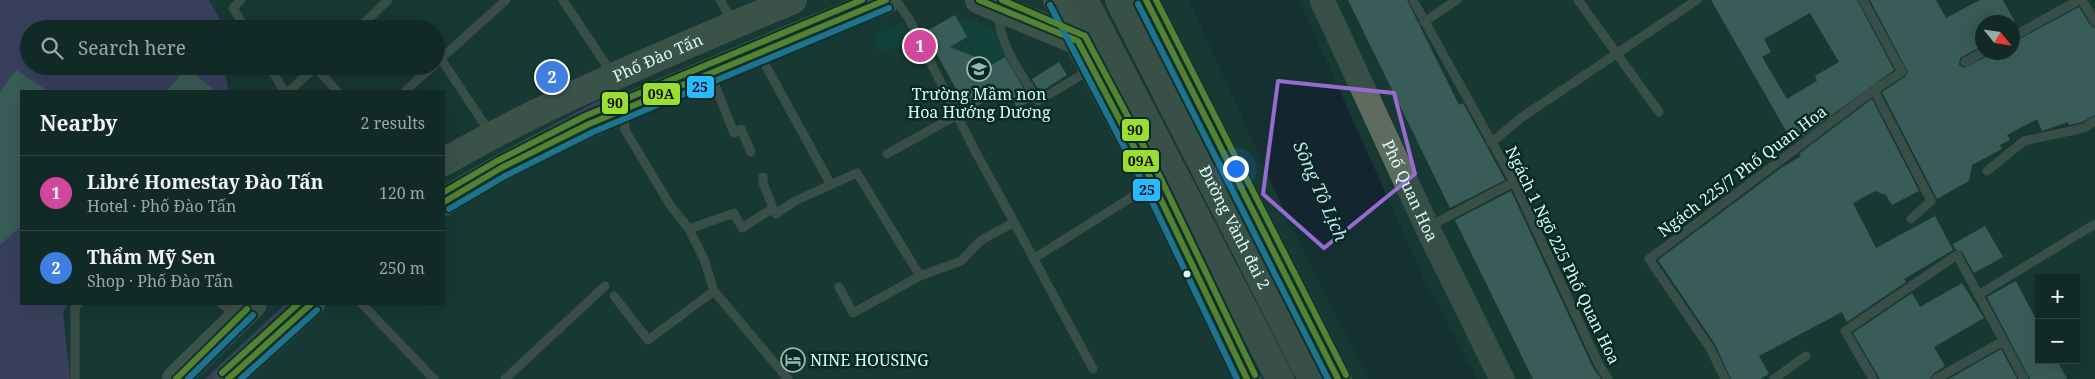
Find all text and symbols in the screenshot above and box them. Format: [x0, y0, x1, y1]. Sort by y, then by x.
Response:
north arrow [1975, 15, 2020, 60]
search box [20, 20, 445, 75]
pin: 1 [904, 27, 936, 65]
street label: Phố Đào Tấn [609, 28, 706, 87]
icon: search [38, 34, 66, 62]
text: Search here [78, 35, 186, 61]
school or university icon: Trường Mầm non Hoa Hướng Dương [966, 56, 992, 82]
pin: 2 [536, 58, 568, 96]
line badge: 25 [686, 75, 715, 99]
text: 25 [692, 77, 708, 96]
line badge: 09A [642, 82, 681, 106]
place label: Trường Mầm non Hoa Hướng Dương [907, 83, 1051, 123]
text: 09A [648, 84, 675, 103]
line badge: 90 [601, 91, 629, 115]
text: 90 [607, 93, 623, 112]
street label: Ngách 225/7 Phố Quan Hoa [1653, 100, 1831, 242]
text: Nearby [40, 109, 118, 137]
text: 2 results [361, 112, 425, 134]
line badge: 90 [1121, 118, 1150, 142]
text: 90 [1127, 120, 1143, 139]
street label: Phố Quan Hoa [1377, 136, 1443, 245]
water label: Sông Tô Lịch [1288, 137, 1354, 245]
street label: Ngách 1 Ngõ 225 Phố Quan Hoa [1501, 142, 1625, 368]
line badge: 09A [1122, 149, 1160, 173]
text: 09A [1128, 151, 1155, 170]
your location [1223, 156, 1249, 182]
street label: Đường Vành đai 2 [1194, 162, 1275, 293]
text: Libré Homestay Đào Tấn [87, 169, 323, 195]
line badge: 25 [1132, 178, 1161, 202]
text: 25 [1139, 180, 1155, 199]
text: 1 [51, 182, 61, 204]
text: 120 m [379, 182, 425, 204]
text: Hotel · Phố Đào Tấn [87, 195, 236, 217]
text: Thẩm Mỹ Sen [87, 244, 216, 270]
text: 2 [51, 257, 61, 279]
text: 250 m [379, 257, 425, 279]
unlabelled marker [1182, 269, 1192, 279]
text: Shop · Phố Đào Tấn [87, 270, 233, 292]
map controls [2035, 274, 2080, 364]
button: + [2035, 274, 2080, 319]
button: − [2035, 319, 2080, 364]
hotel icon: NINE HOUSING [780, 347, 806, 373]
place label: NINE HOUSING [810, 349, 929, 371]

